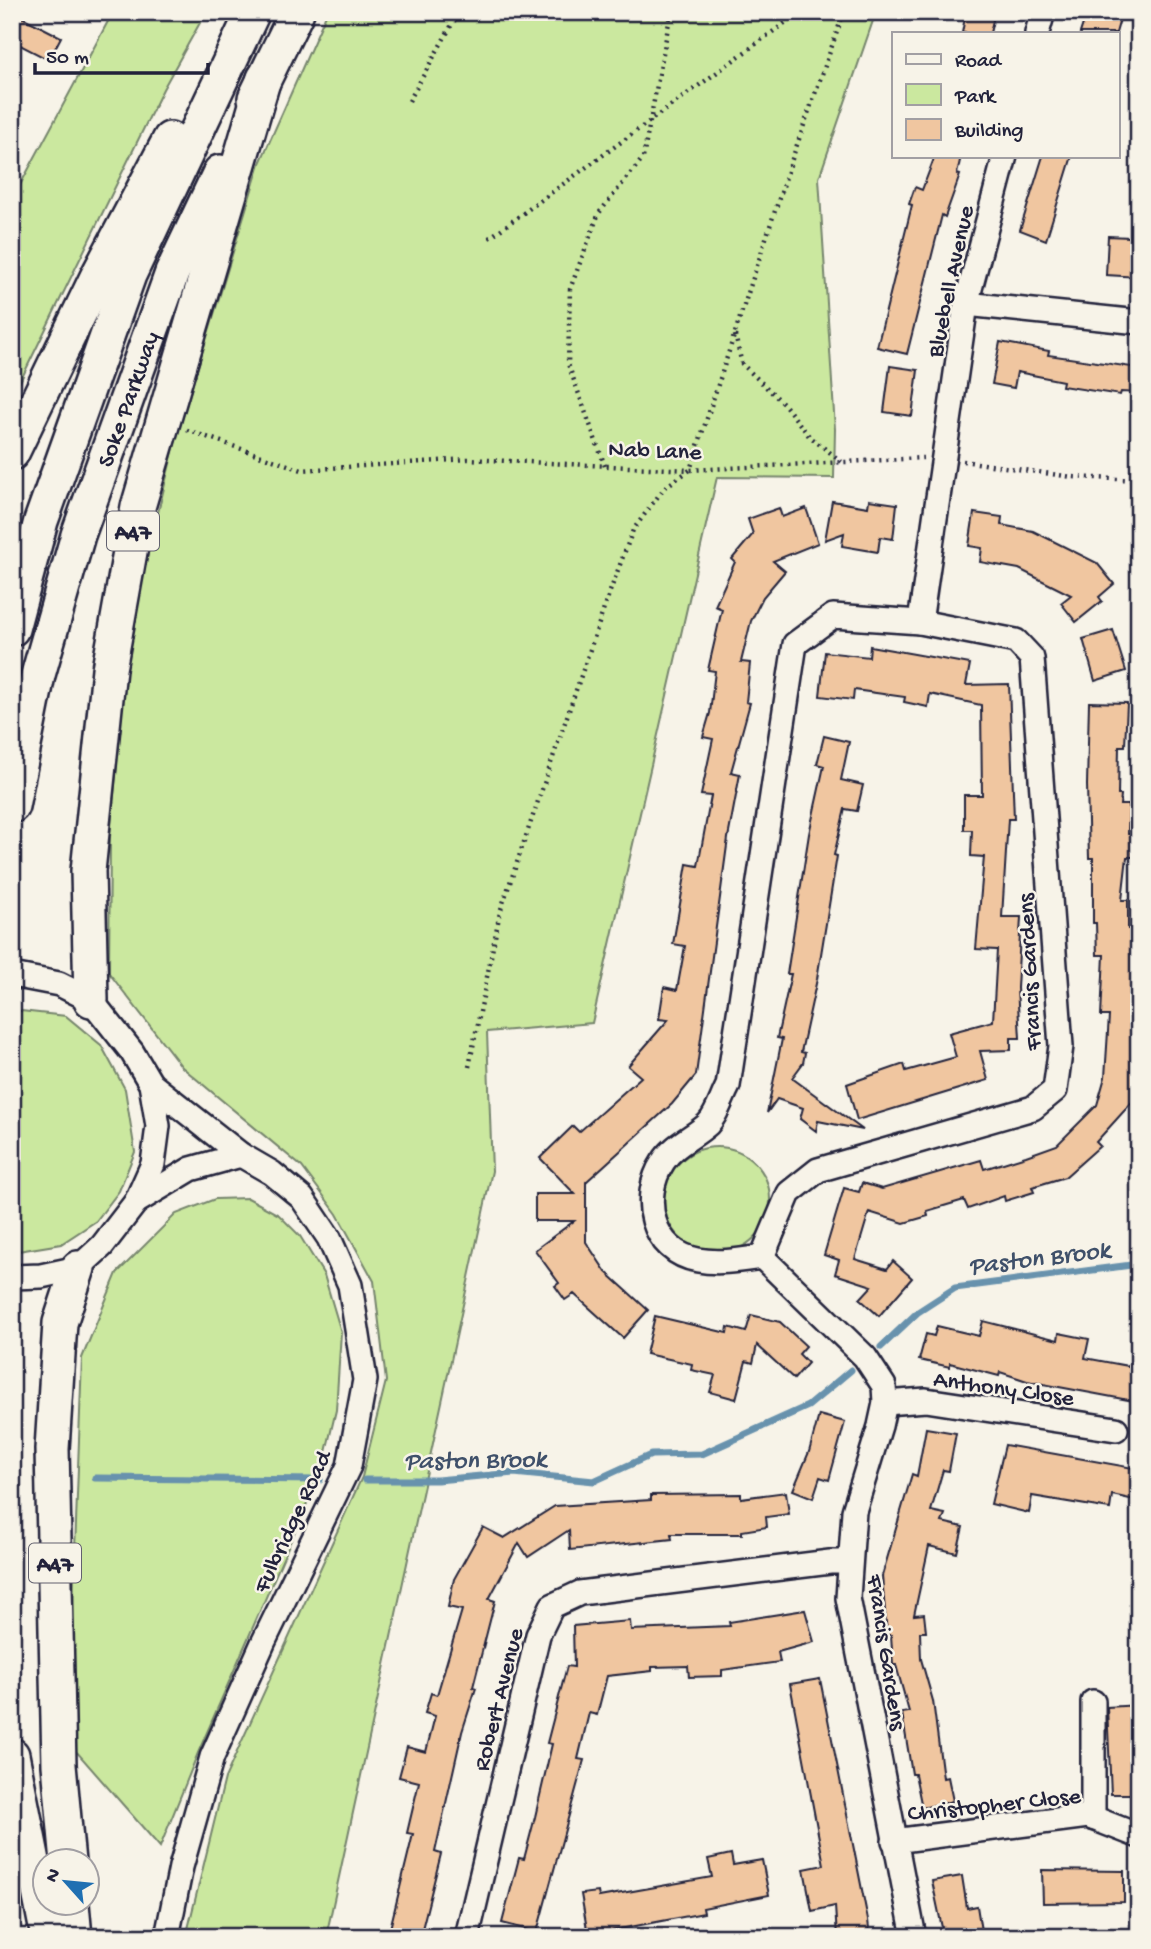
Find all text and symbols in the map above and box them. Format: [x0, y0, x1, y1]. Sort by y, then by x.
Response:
scale bar [35, 32, 208, 76]
legend [892, 32, 1120, 158]
text: 50 m [46, 47, 89, 72]
text: Road [955, 50, 1003, 75]
text: Park [954, 86, 998, 111]
text: Building [954, 120, 1024, 145]
street label: Bluebell Avenue [922, 202, 983, 361]
street label: Soke Parkway [93, 328, 168, 472]
street label: Nab Lane [608, 436, 703, 469]
road number: A47 [107, 512, 159, 551]
street label: Francis Gardens [1013, 891, 1050, 1052]
water label: Paston Brook [967, 1236, 1114, 1285]
street label: Anthony Close [931, 1366, 1076, 1415]
street label: Fulbridge Road [248, 1445, 341, 1599]
water label: Paston Brook [404, 1446, 549, 1479]
road number: A47 [29, 1544, 81, 1582]
street label: Francis Gardens [858, 1572, 911, 1734]
street label: Robert Avenue [469, 1625, 532, 1774]
street label: Christopher Close [906, 1783, 1083, 1830]
north arrow [32, 1848, 102, 1918]
text: N [41, 1865, 67, 1887]

